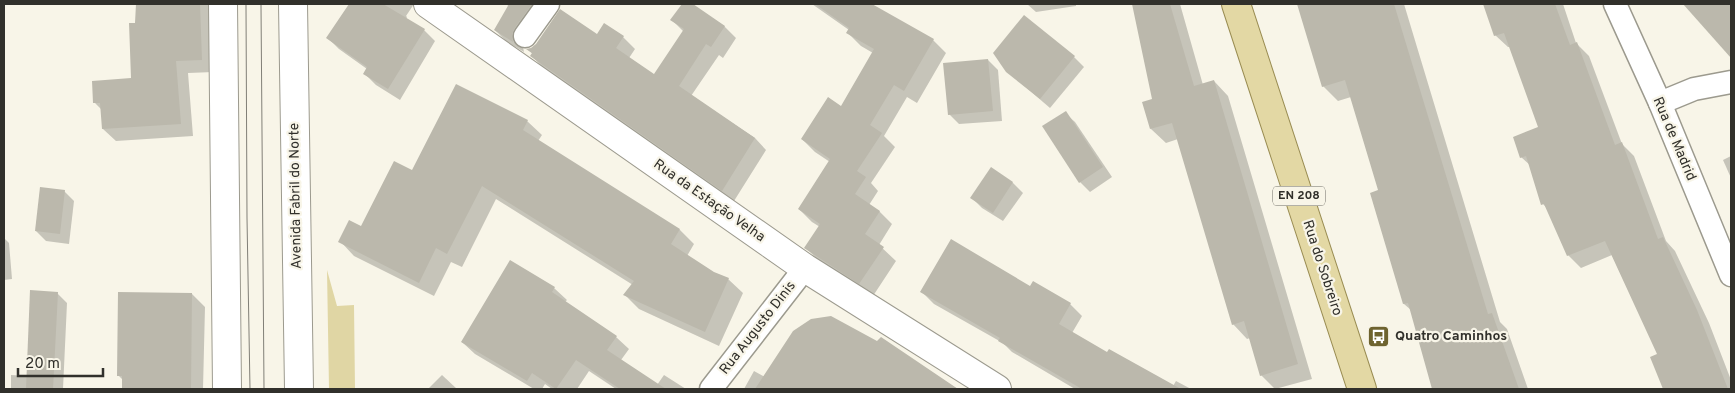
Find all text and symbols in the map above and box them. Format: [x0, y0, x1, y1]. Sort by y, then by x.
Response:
street label: Rua de Madrid [1649, 94, 1699, 184]
street label: Avenida Fabril do Norte [286, 123, 306, 269]
street label: Rua da Estação Velha [650, 156, 768, 246]
road number: EN 208 [1273, 187, 1325, 206]
street label: Rua do Sobreiro [1299, 218, 1346, 318]
street label: Rua Augusto Dinis [716, 278, 800, 378]
bus stop icon: Quatro Caminhos [1367, 324, 1391, 348]
place label: Quatro Caminhos [1395, 328, 1507, 345]
scale bar [18, 346, 102, 378]
text: 20 m [25, 355, 60, 374]

